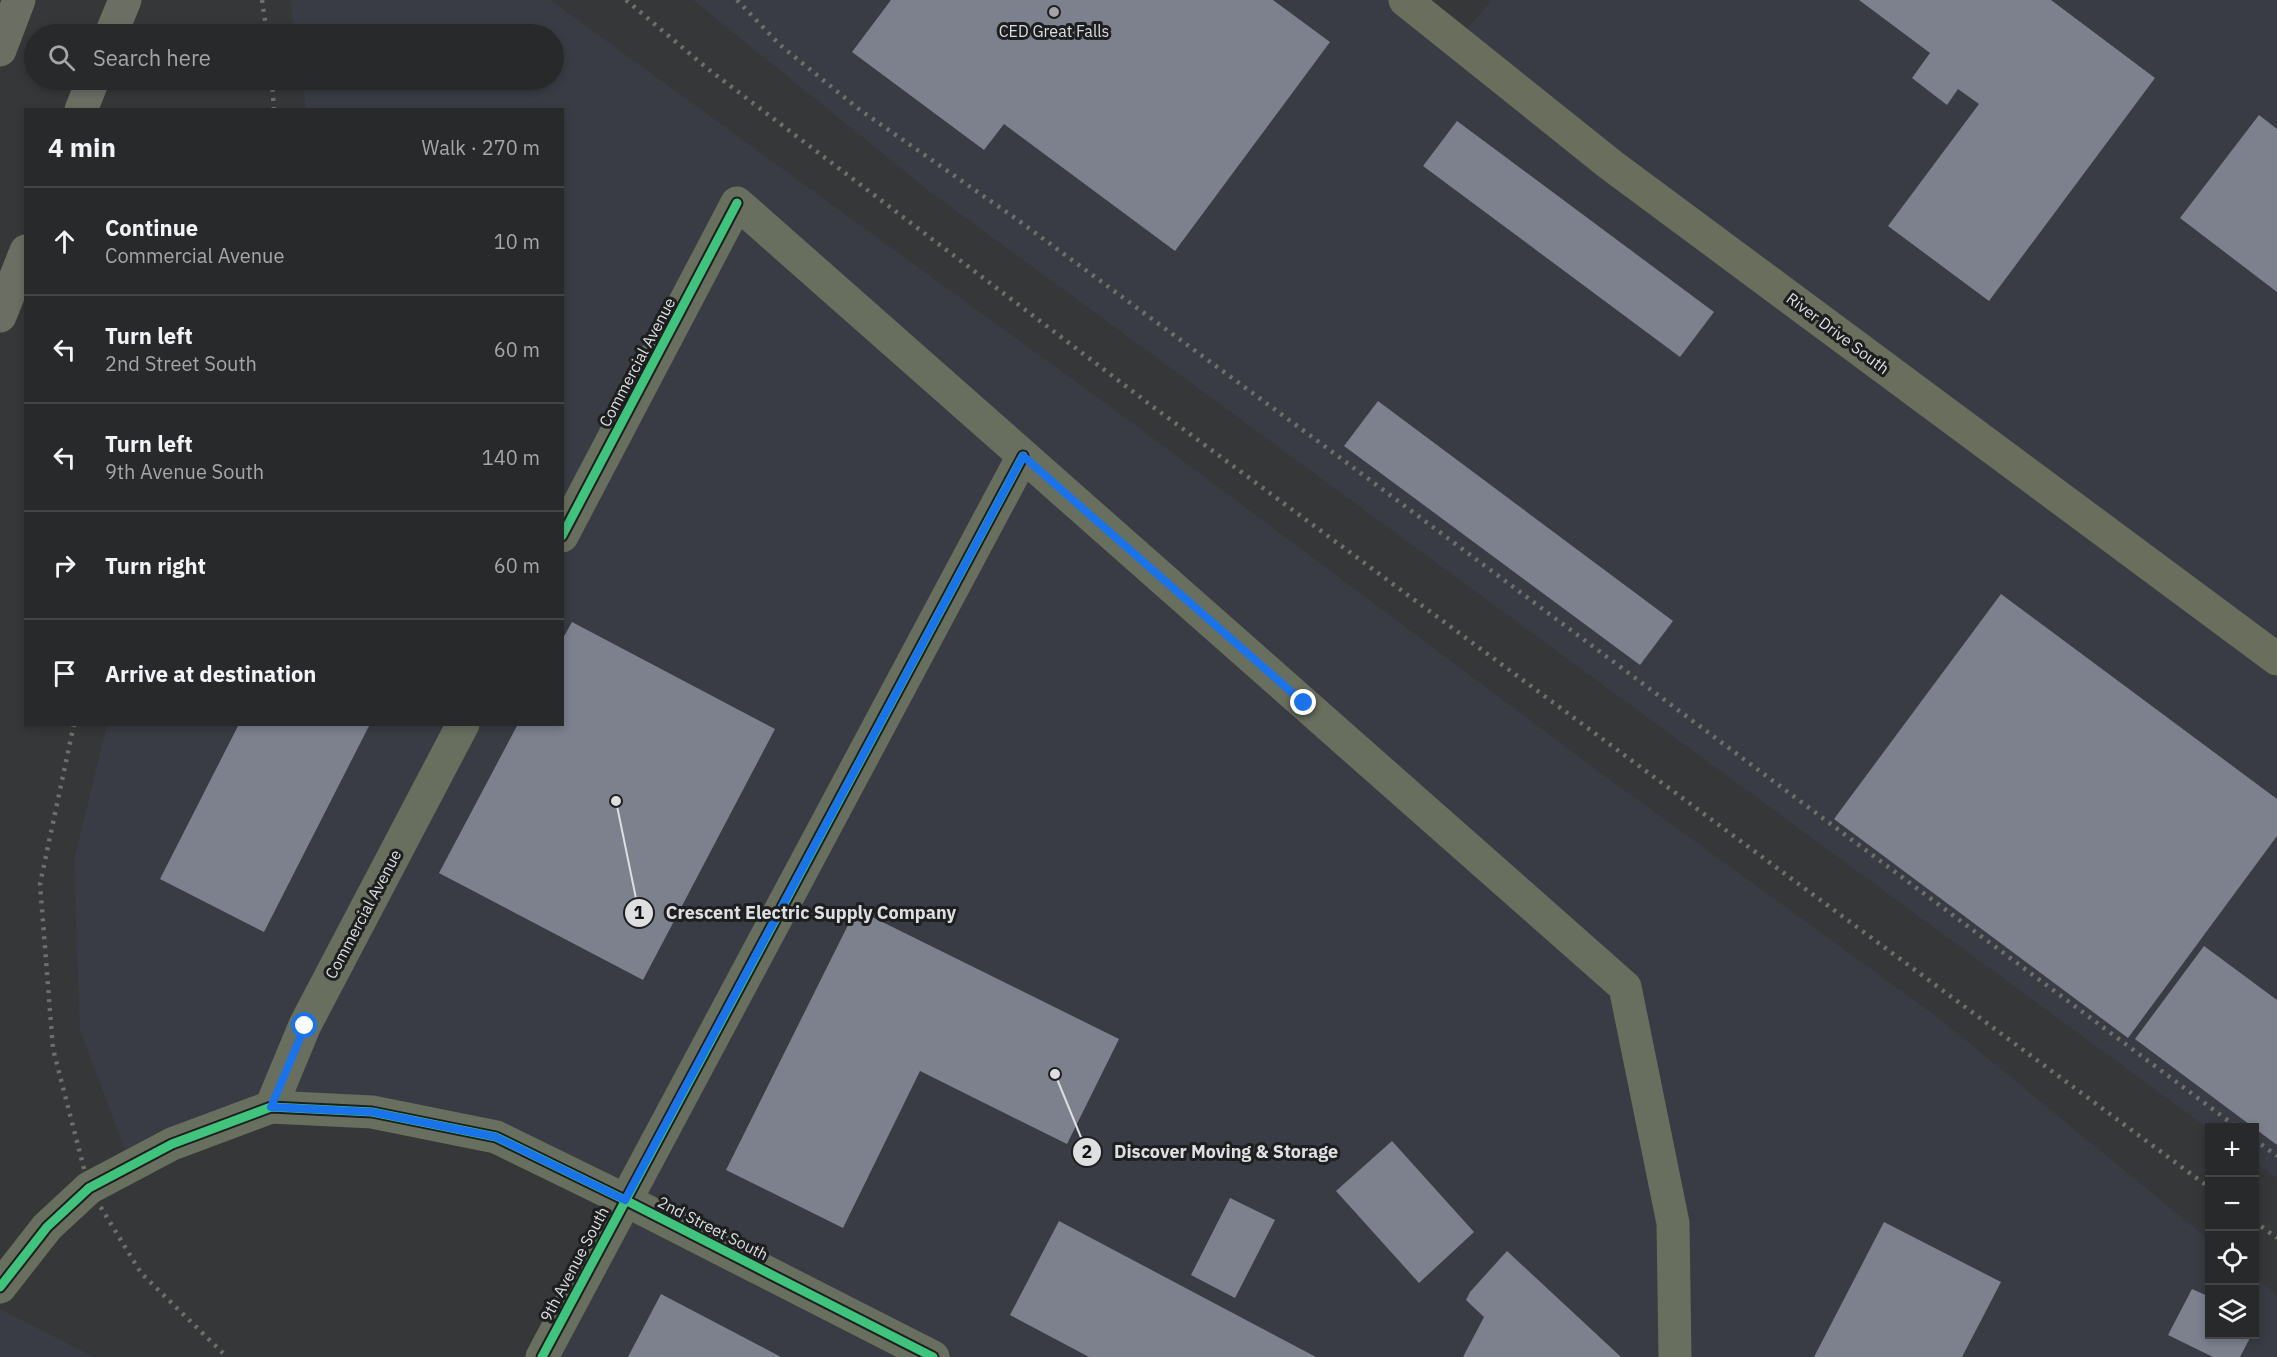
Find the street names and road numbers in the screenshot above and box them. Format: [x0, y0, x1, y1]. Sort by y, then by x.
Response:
street label: River Drive South [1783, 288, 1893, 378]
street label: Commercial Avenue [594, 294, 680, 430]
street label: Commercial Avenue [320, 846, 406, 982]
street label: 2nd Street South [654, 1192, 772, 1264]
street label: 9th Avenue South [535, 1203, 613, 1325]

